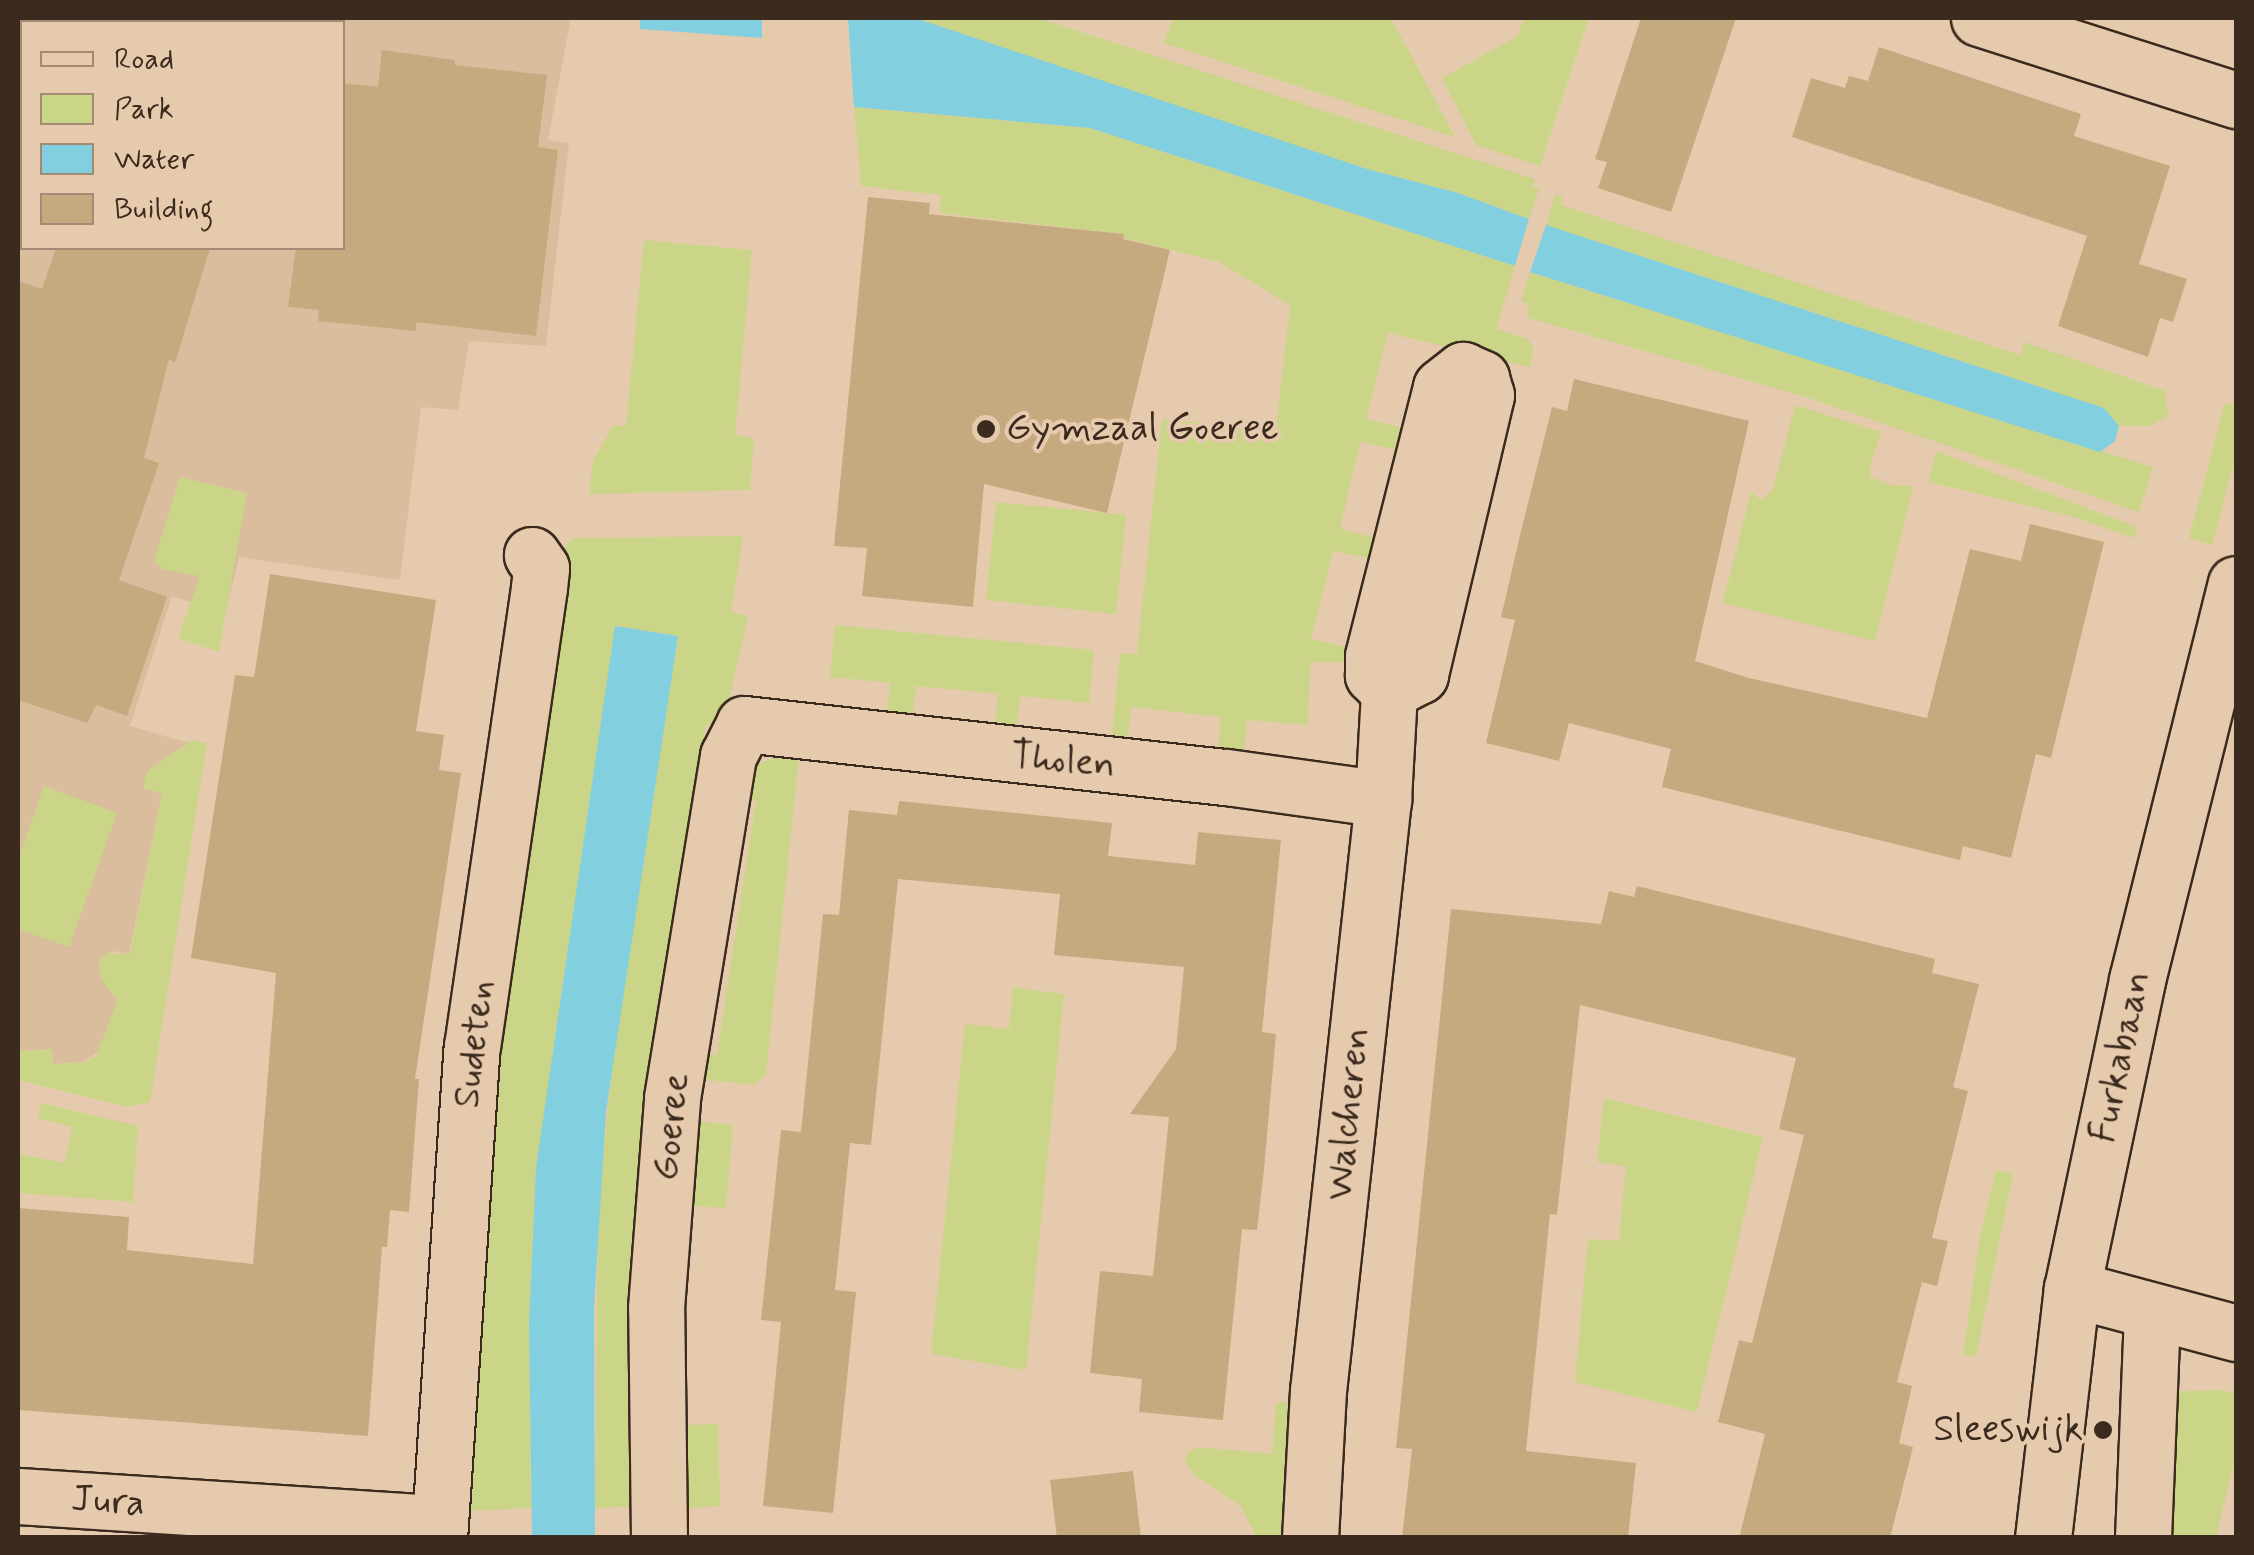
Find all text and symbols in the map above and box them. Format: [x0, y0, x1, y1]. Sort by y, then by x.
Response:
legend [20, 20, 345, 250]
text: Road [114, 40, 174, 79]
text: Park [114, 90, 174, 129]
text: Water [114, 140, 194, 179]
text: Building [114, 190, 213, 229]
place label: Gymzaal Goeree [1006, 406, 1276, 452]
marker: Gymzaal Goeree [975, 418, 997, 440]
street label: Tholen [1008, 733, 1118, 789]
street label: Furkabaan [2081, 967, 2161, 1147]
street label: Sudeten [445, 977, 505, 1111]
street label: Walcheren [1317, 1025, 1381, 1203]
street label: Goeree [644, 1071, 700, 1183]
place label: Sleeswijk [1933, 1407, 2083, 1453]
marker: Sleeswijk [2092, 1419, 2114, 1441]
street label: Jura [70, 1477, 146, 1527]

